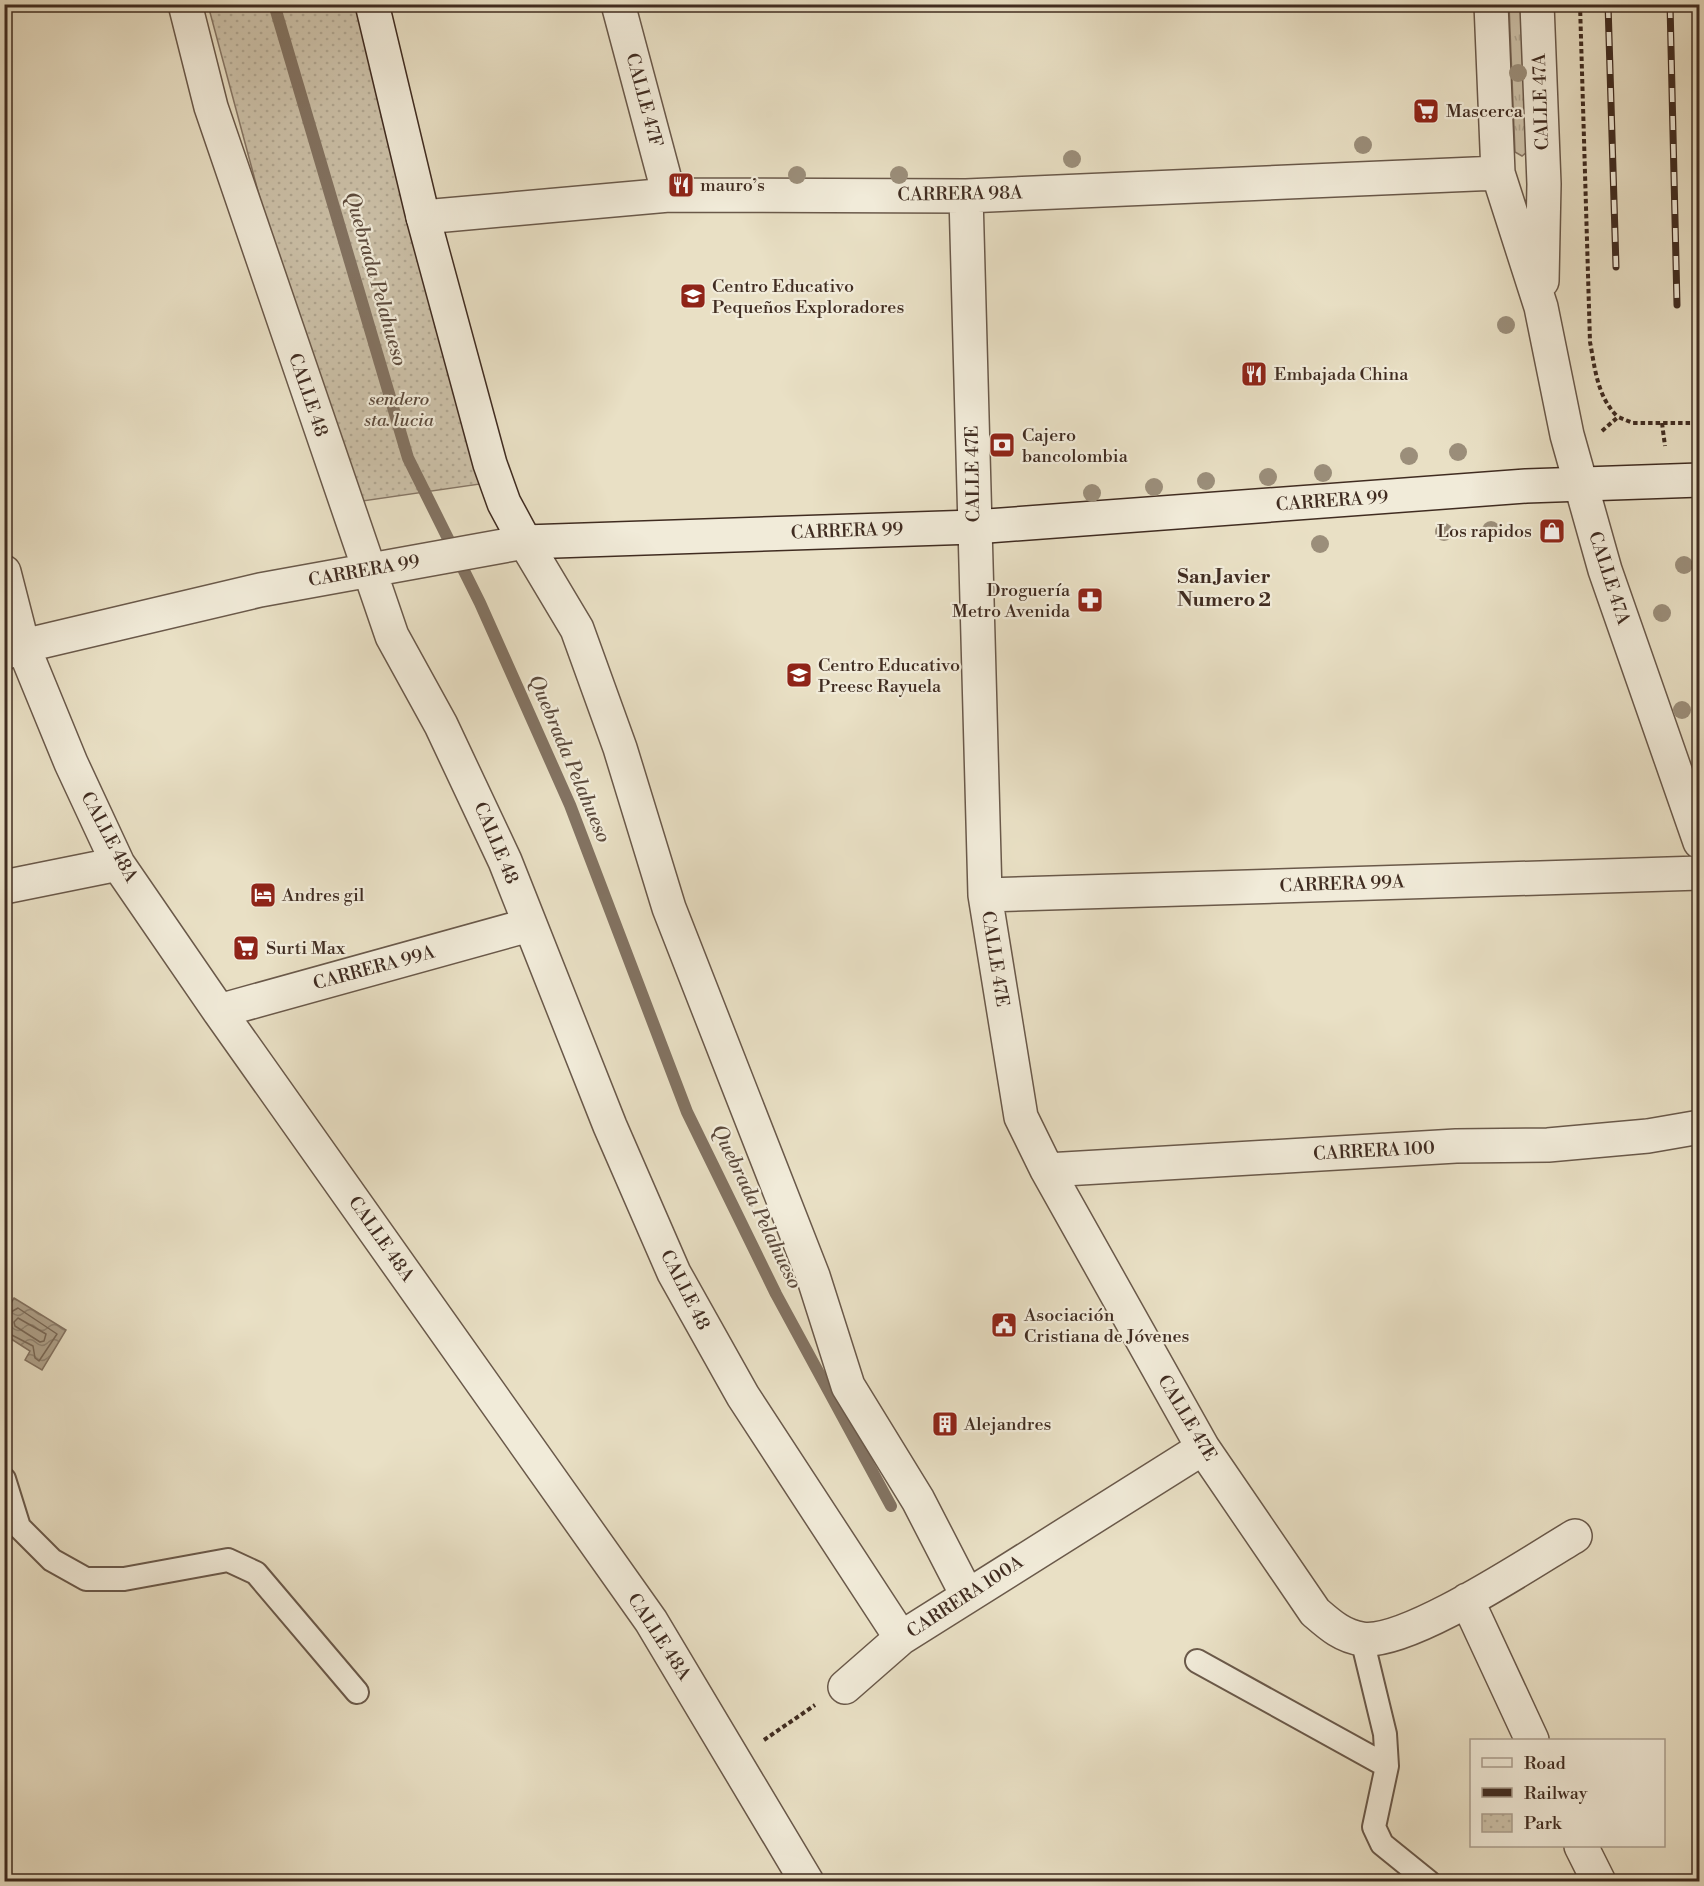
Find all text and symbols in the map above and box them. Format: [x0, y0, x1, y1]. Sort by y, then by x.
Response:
street label: CALLE 47F [620, 51, 668, 150]
street label: CALLE 47A [1528, 53, 1554, 151]
supermarket icon: Mascerca [1411, 96, 1441, 126]
place label: Mascerca [1446, 100, 1524, 123]
restaurant icon: mauro’s [666, 170, 696, 200]
place label: mauro’s [700, 174, 765, 197]
street label: CARRERA 98A [897, 181, 1023, 207]
water label: Quebrada Pelahueso [338, 189, 412, 369]
place label: Centro Educativo Pequeños Exploradores [712, 275, 904, 319]
school or university icon: Centro Educativo Pequeños Exploradores [678, 281, 708, 311]
street label: CALLE 48 [283, 350, 333, 440]
restaurant icon: Embajada China [1239, 359, 1269, 389]
place label: Embajada China [1274, 363, 1409, 386]
park label: sendero sta. lucia [363, 388, 435, 432]
place label: Cajero bancolombia [1022, 424, 1129, 468]
street label: CALLE 47E [961, 425, 985, 523]
bank icon: Cajero bancolombia [987, 430, 1017, 460]
street label: CARRERA 99 [1275, 486, 1389, 516]
shop icon: Los rapidos [1537, 516, 1567, 546]
street label: CARRERA 99 [790, 518, 904, 544]
place label: Los rapidos [1437, 520, 1532, 543]
street label: CALLE 47A [1583, 529, 1635, 628]
street label: CARRERA 99 [307, 550, 422, 592]
district label: San Javier Numero 2 [1177, 565, 1271, 613]
place label: Droguería Metro Avenida [952, 579, 1071, 623]
pharmacy icon: Droguería Metro Avenida [1075, 585, 1105, 615]
place label: Centro Educativo Preesc Rayuela [818, 654, 960, 698]
school or university icon: Centro Educativo Preesc Rayuela [784, 660, 814, 690]
water label: Quebrada Pelahueso [522, 671, 616, 847]
street label: CALLE 48A [76, 788, 143, 887]
street label: CALLE 48 [468, 798, 524, 888]
street label: CARRERA 99A [1279, 870, 1405, 898]
hotel icon: Andres gil [248, 880, 278, 910]
place label: Andres gil [281, 884, 365, 907]
street label: CALLE 47E [976, 909, 1014, 1009]
supermarket icon: Surti Max [231, 933, 261, 963]
place label: Surti Max [266, 937, 346, 960]
street label: CARRERA 99A [311, 941, 438, 995]
water label: Quebrada Pelahueso [705, 1121, 807, 1293]
street label: CARRERA 100 [1313, 1136, 1435, 1166]
street label: CALLE 48A [343, 1192, 419, 1287]
street label: CALLE 48 [655, 1246, 715, 1334]
place label: Asociación Cristiana de Jóvenes [1023, 1304, 1189, 1348]
public building icon: Asociación Cristiana de Jóvenes [989, 1310, 1019, 1340]
street label: CALLE 47E [1152, 1371, 1222, 1465]
building icon: Alejandres [930, 1409, 960, 1439]
place label: Alejandres [963, 1413, 1051, 1436]
street label: CARRERA 100A [902, 1550, 1028, 1643]
street label: CALLE 48A [622, 1589, 696, 1685]
legend [1470, 1739, 1665, 1847]
text: Road [1524, 1752, 1567, 1775]
text: Railway [1524, 1782, 1588, 1805]
text: Park [1524, 1812, 1563, 1835]

